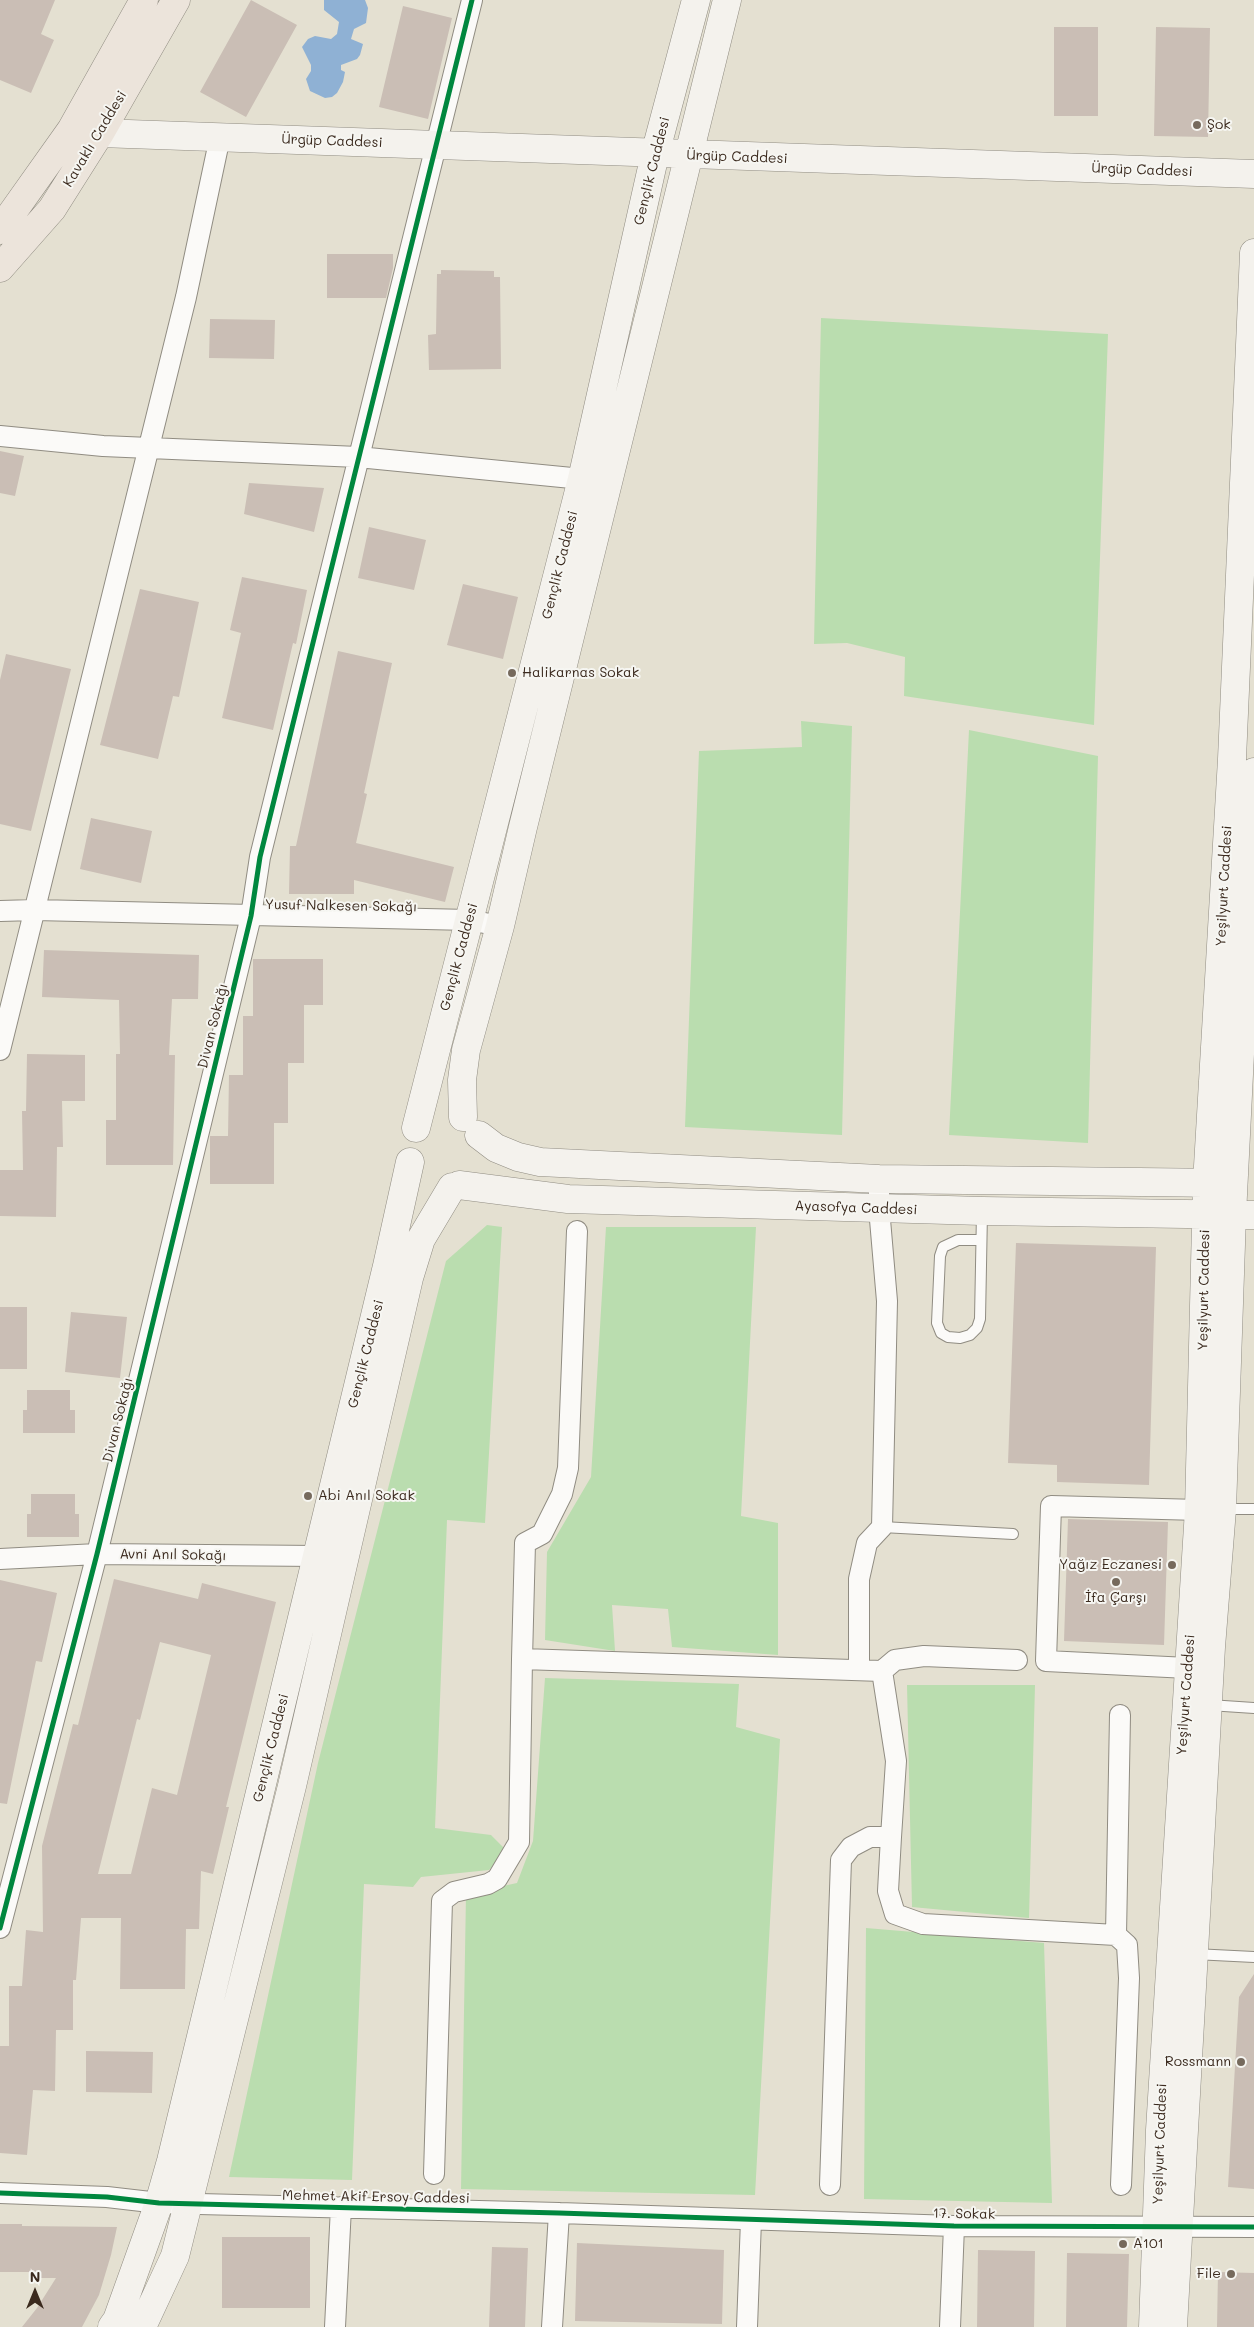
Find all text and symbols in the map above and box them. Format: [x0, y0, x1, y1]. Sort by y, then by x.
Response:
street label: Kavaklı Caddesi [60, 88, 130, 190]
street label: Gençlik Caddesi [630, 115, 674, 227]
place label: Şok [1207, 117, 1231, 133]
marker: Şok [1191, 119, 1203, 131]
street label: Ürgüp Caddesi [281, 131, 383, 151]
street label: Ürgüp Caddesi [686, 147, 788, 167]
street label: Ürgüp Caddesi [1091, 160, 1193, 180]
street label: Gençlik Caddesi [538, 509, 582, 621]
place label: Halikarnas Sokak [522, 665, 639, 681]
marker: Halikarnas Sokak [506, 667, 518, 679]
street label: Yeşilyurt Caddesi [1212, 825, 1236, 947]
street label: Yusuf Nalkesen Sokağı [265, 896, 417, 916]
street label: Gençlik Caddesi [437, 901, 481, 1013]
street label: Divan Sokağı [194, 982, 232, 1070]
street label: Ayasofya Caddesi [794, 1197, 918, 1219]
street label: Yeşilyurt Caddesi [1195, 1229, 1213, 1351]
street label: Gençlik Caddesi [344, 1298, 388, 1410]
street label: Divan Sokağı [99, 1376, 137, 1464]
place label: Abi Anıl Sokak [318, 1488, 415, 1504]
marker: Abi Anıl Sokak [302, 1490, 314, 1502]
street label: Avni Anıl Sokağı [119, 1546, 227, 1564]
place label: Yağız Eczanesi [1059, 1557, 1162, 1573]
marker: Yağız Eczanesi [1166, 1559, 1178, 1571]
marker: İfa Çarşı [1110, 1576, 1122, 1588]
place label: İfa Çarşı [1085, 1590, 1147, 1606]
street label: Yeşilyurt Caddesi [1173, 1634, 1199, 1756]
street label: Gençlik Caddesi [249, 1692, 293, 1804]
place label: Rossmann [1165, 2054, 1231, 2070]
marker: Rossmann [1235, 2056, 1247, 2068]
street label: Yeşilyurt Caddesi [1149, 2083, 1171, 2205]
street label: Mehmet Akif Ersoy Caddesi [282, 2187, 470, 2207]
street label: 17. Sokak [933, 2205, 995, 2223]
place label: A101 [1133, 2236, 1164, 2252]
marker: A101 [1117, 2238, 1129, 2250]
place label: File [1197, 2266, 1221, 2282]
north arrow [10, 2267, 60, 2317]
text: N [30, 2267, 40, 2286]
marker: File [1225, 2268, 1237, 2280]

